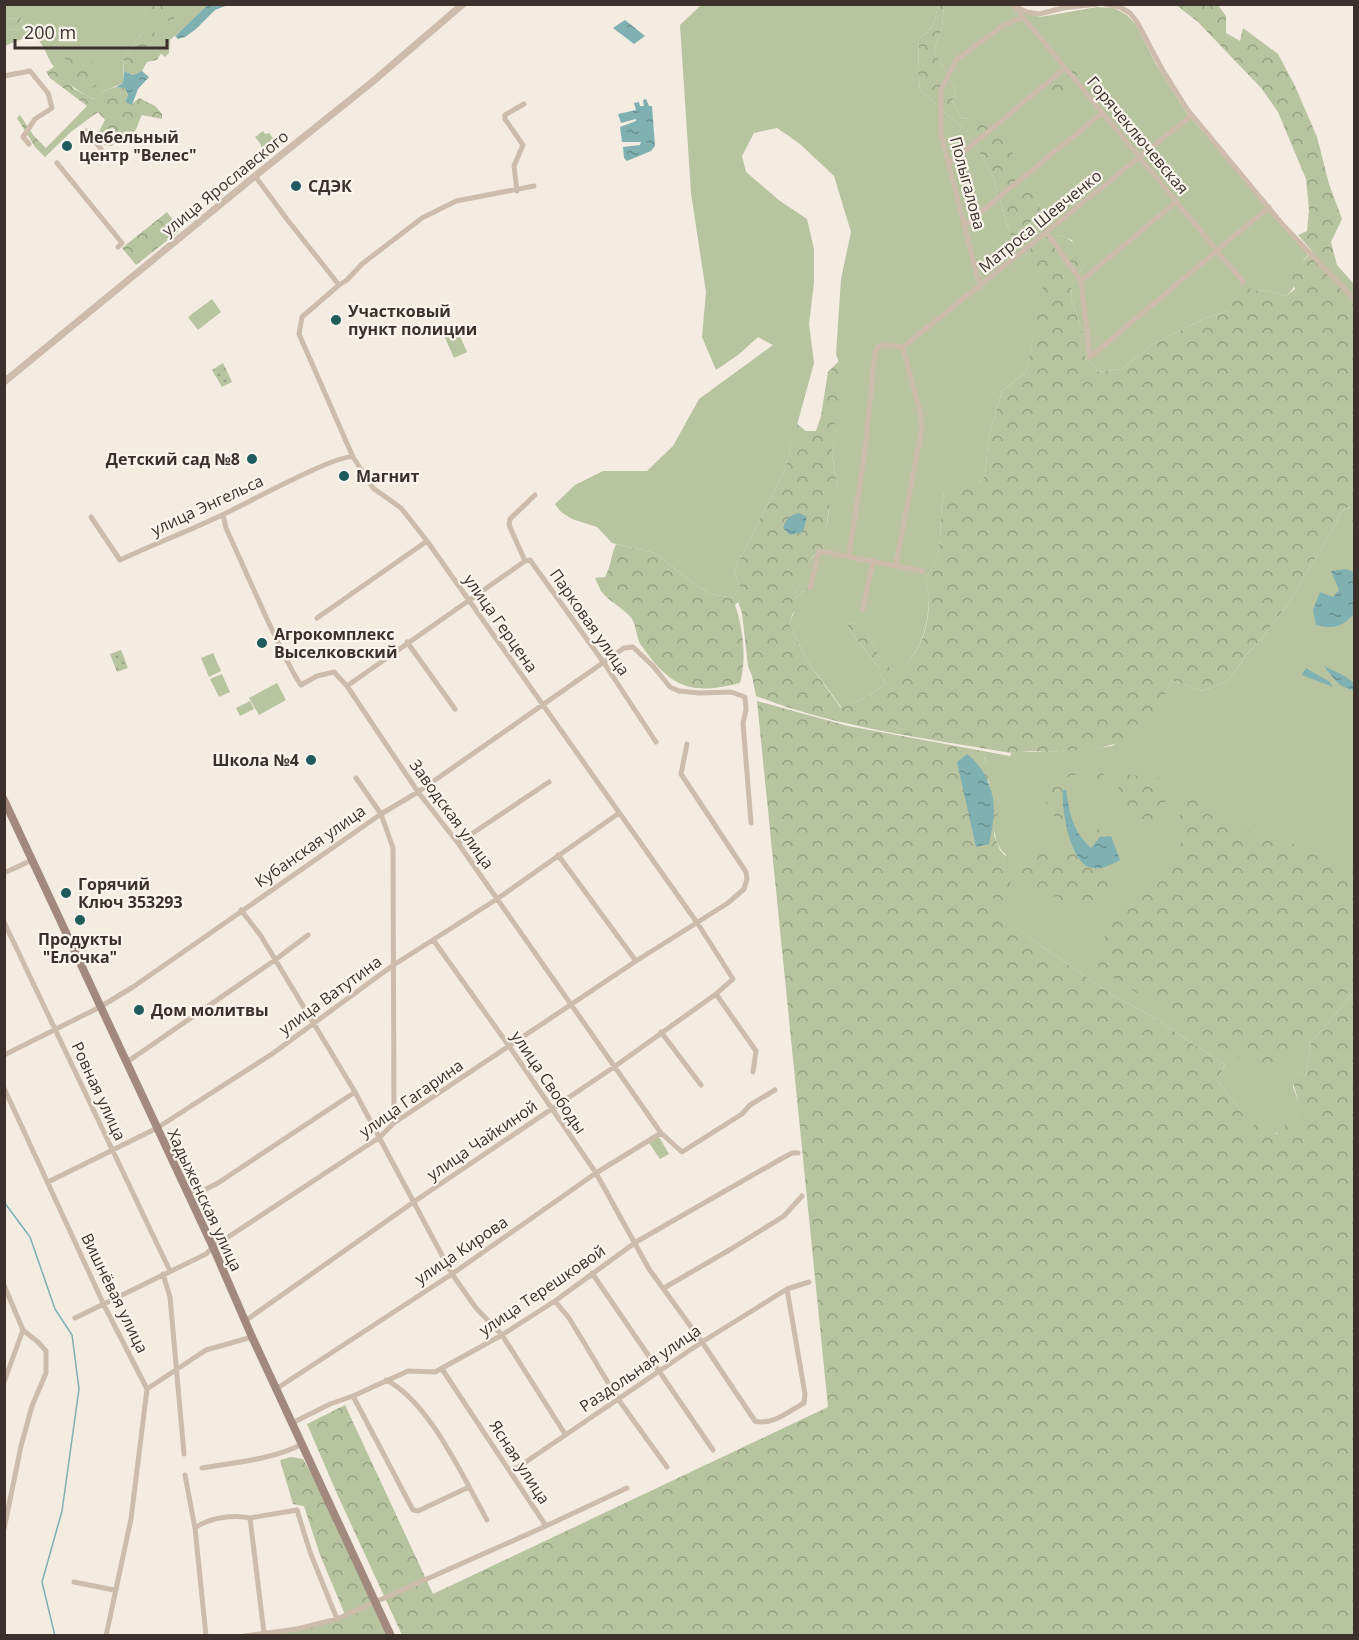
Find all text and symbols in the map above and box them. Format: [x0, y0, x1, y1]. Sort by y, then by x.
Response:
scale bar [15, 12, 166, 50]
text: 200 m [24, 20, 76, 44]
street label: Горячеключевская [1082, 71, 1194, 199]
street label: улица Ярославского [157, 125, 293, 241]
place label: Мебельный центр "Велес" [79, 126, 197, 166]
street label: Полыгалова [945, 134, 991, 232]
marker: Мебельный центр "Велес" [60, 139, 74, 153]
street label: Матроса Шевченко [974, 165, 1106, 277]
place label: СДЭК [308, 175, 352, 197]
marker: СДЭК [289, 179, 303, 193]
place label: Участковый пункт полиции [348, 300, 477, 340]
marker: Участковый пункт полиции [329, 313, 343, 327]
place label: Детский сад №8 [106, 448, 240, 470]
marker: Детский сад №8 [245, 452, 259, 466]
place label: Магнит [356, 465, 420, 487]
street label: улица Энгельса [147, 469, 267, 541]
marker: Магнит [337, 469, 351, 483]
street label: Парковая улица [545, 564, 635, 680]
street label: улица Герцена [459, 569, 543, 677]
place label: Агрокомплекс Выселковский [274, 623, 397, 663]
marker: Агрокомплекс Выселковский [255, 636, 269, 650]
place label: Школа №4 [212, 749, 299, 771]
marker: Школа №4 [304, 753, 318, 767]
street label: Заводская улица [405, 755, 499, 873]
street label: Кубанская улица [250, 800, 370, 892]
place label: Горячий Ключ 353293 [78, 873, 183, 913]
marker: Горячий Ключ 353293 [59, 886, 73, 900]
marker: Продукты "Елочка" [73, 913, 87, 927]
place label: Продукты "Елочка" [38, 928, 122, 968]
street label: улица Ватутина [274, 950, 386, 1040]
place label: Дом молитвы [151, 999, 269, 1021]
marker: Дом молитвы [132, 1003, 146, 1017]
street label: улица Свободы [506, 1026, 592, 1138]
street label: Ровная улица [66, 1038, 132, 1144]
street label: улица Гагарина [355, 1054, 467, 1142]
street label: улица Чайкиной [422, 1095, 542, 1185]
street label: Хадыженская улица [162, 1125, 248, 1275]
street label: улица Кирова [410, 1211, 512, 1289]
street label: Вишнёвая улица [76, 1229, 154, 1357]
street label: улица Терешковой [474, 1239, 610, 1341]
street label: Раздольная улица [575, 1319, 705, 1417]
street label: Ясная улица [485, 1416, 555, 1508]

